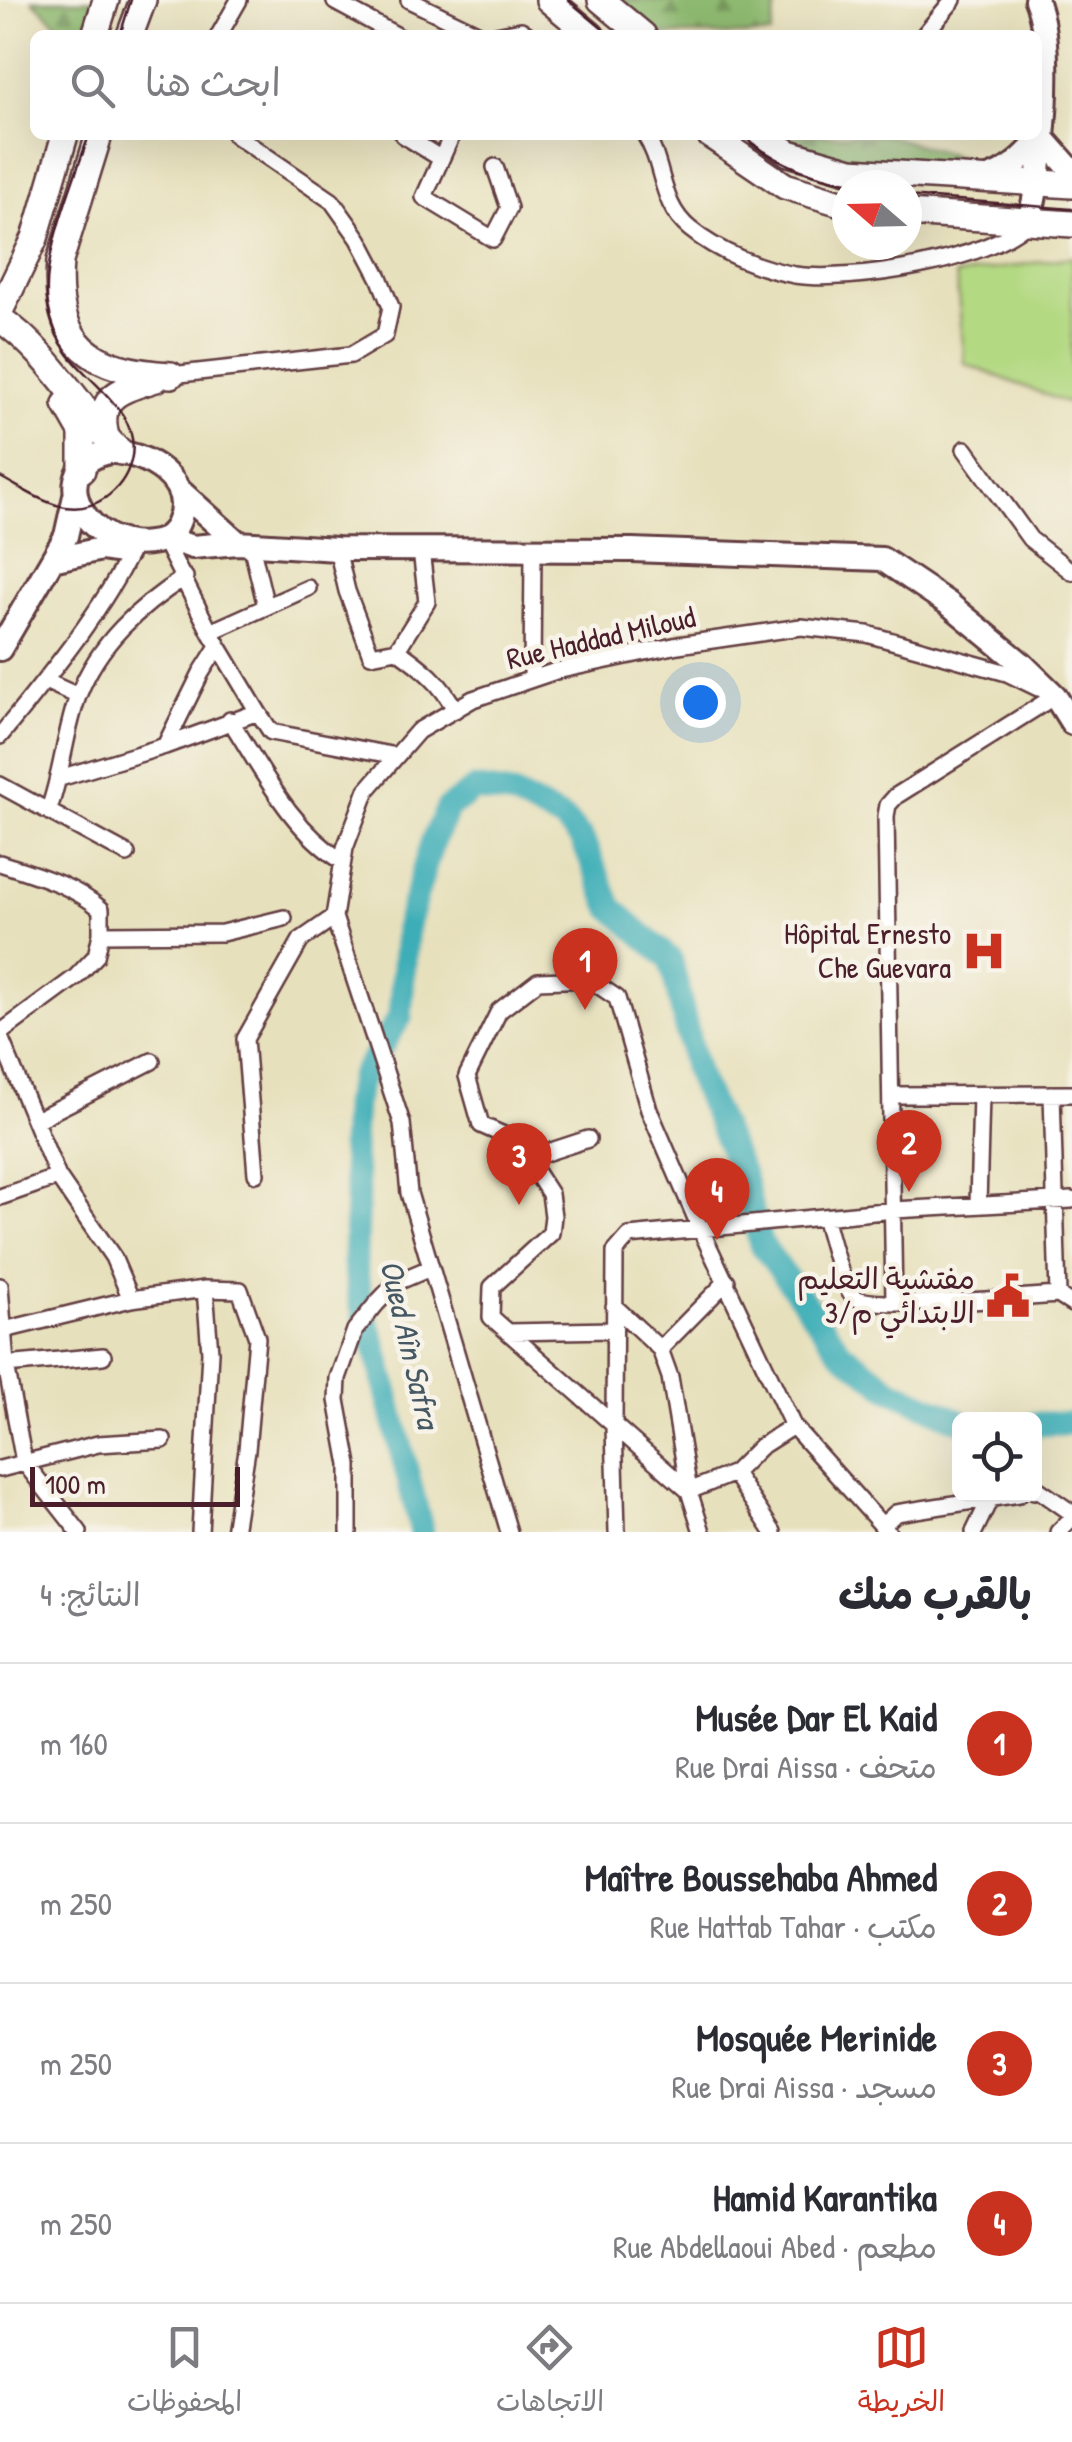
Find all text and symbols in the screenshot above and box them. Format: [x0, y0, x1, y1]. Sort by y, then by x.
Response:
search box [30, 30, 1042, 140]
text: ابحث هنا [145, 56, 281, 108]
icon: search [65, 58, 120, 113]
north arrow [832, 170, 922, 260]
street label: Rue Haddad Miloud [503, 596, 699, 678]
your location [675, 677, 726, 728]
place label: Hôpital Ernesto Che Guevara [784, 913, 951, 987]
hospital icon: Hôpital Ernesto Che Guevara [960, 927, 1008, 975]
pin: 1 [552, 928, 618, 1010]
pin: 2 [876, 1110, 942, 1192]
pin: 3 [486, 1122, 552, 1205]
pin: 4 [684, 1158, 750, 1240]
water label: Oued Aîn Safra [370, 1256, 451, 1436]
place label: مفتشية التعليم الابتدائي م/3 [797, 1258, 975, 1339]
public building icon: مفتشية التعليم الابتدائي م/3 [984, 1272, 1032, 1320]
map controls [952, 1412, 1042, 1502]
button: locate [952, 1412, 1042, 1502]
scale bar [30, 1462, 240, 1506]
text: 100 m [45, 1465, 106, 1503]
text: بالقرب منك [838, 1565, 1032, 1622]
text: النتائج: 4 [40, 1573, 141, 1616]
text: Musée Dar El Kaid [696, 1691, 937, 1743]
text: 160 m [40, 1722, 108, 1765]
text: 1 [994, 1722, 1005, 1765]
text: متحف · Rue Drai Aissa [675, 1745, 937, 1788]
text: Maître Boussehaba Ahmed [585, 1851, 937, 1903]
text: 250 m [40, 1882, 112, 1925]
text: 2 [992, 1882, 1007, 1925]
text: مكتب · Rue Hattab Tahar [650, 1905, 937, 1948]
text: Mosquée Merinide [696, 2011, 937, 2063]
text: 250 m [40, 2042, 112, 2085]
text: 3 [992, 2042, 1007, 2085]
text: مسجد · Rue Drai Aissa [672, 2065, 937, 2108]
text: Hamid Karantika [713, 2171, 937, 2223]
text: 250 m [40, 2202, 112, 2245]
text: 4 [994, 2202, 1006, 2245]
text: مطعم · Rue Abdellaoui Abed [613, 2225, 937, 2268]
tab: المحفوظات [127, 2320, 242, 2426]
tab: الاتجاهات [496, 2320, 604, 2426]
tab: الخريطة [858, 2320, 945, 2426]

